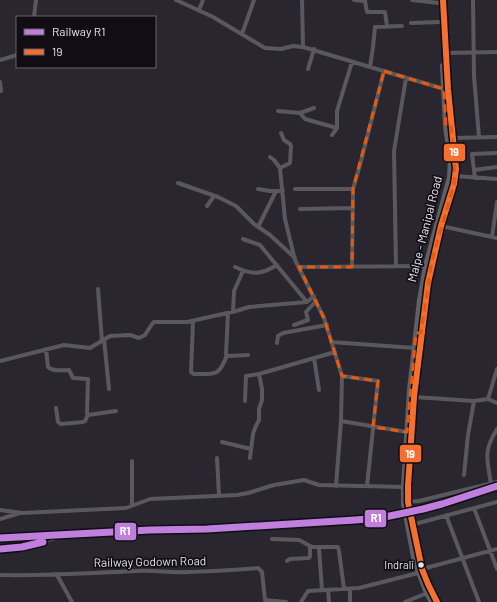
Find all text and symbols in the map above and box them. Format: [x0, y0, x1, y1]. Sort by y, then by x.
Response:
legend [16, 16, 156, 68]
text: Railway R1 [52, 24, 105, 38]
text: 19 [52, 44, 62, 58]
line badge: 19 [443, 143, 466, 162]
text: 19 [449, 145, 459, 158]
street label: Malpe - Manipal Road [404, 174, 444, 283]
line badge: 19 [399, 444, 422, 463]
text: 19 [405, 447, 415, 460]
line badge: R1 [364, 509, 387, 528]
text: R1 [371, 511, 381, 524]
line badge: R1 [114, 522, 137, 541]
text: R1 [120, 524, 130, 537]
street label: Railway Godown Road [94, 553, 206, 569]
place label: Indrali [384, 558, 414, 571]
marker: Indrali [416, 560, 426, 570]

